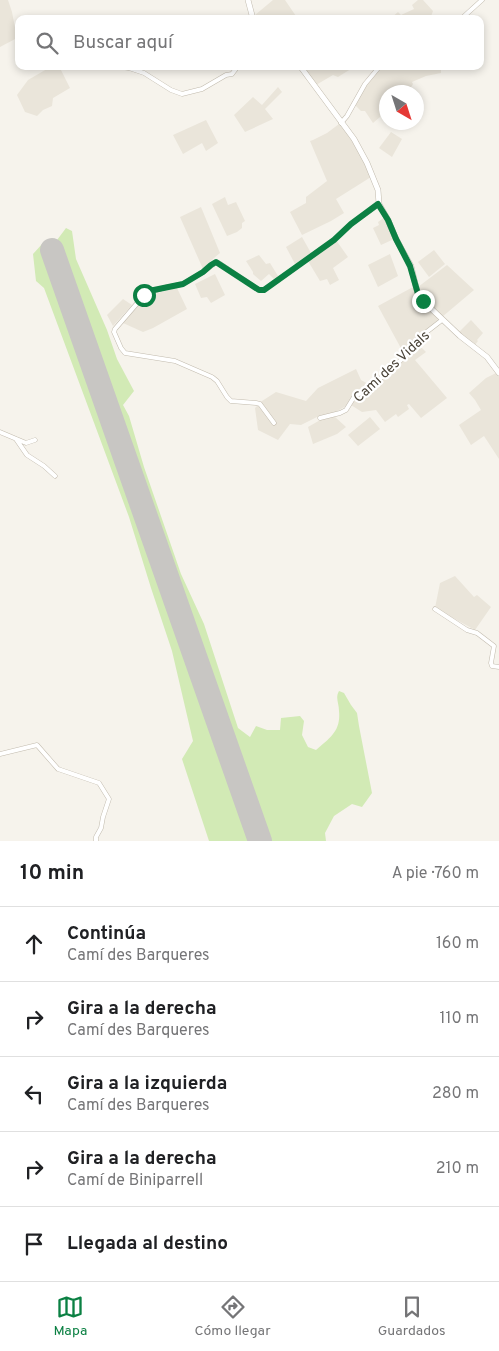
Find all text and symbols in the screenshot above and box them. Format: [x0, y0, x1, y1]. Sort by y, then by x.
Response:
search box [15, 15, 484, 70]
icon: search [33, 29, 61, 57]
text: Buscar aquí [73, 31, 173, 55]
north arrow [379, 85, 424, 130]
route start [133, 284, 156, 307]
route end [412, 290, 435, 313]
street label: Camí des Vidals [350, 327, 434, 407]
text: 10 min [20, 860, 84, 887]
text: A pie · 760 m [392, 864, 479, 884]
text: Continúa [67, 922, 146, 946]
icon: ahead [20, 930, 48, 958]
text: 160 m [436, 934, 479, 954]
text: Camí des Barqueres [67, 946, 210, 966]
text: Gira a la derecha [67, 997, 217, 1021]
icon: right [20, 1005, 48, 1033]
text: 110 m [439, 1009, 479, 1029]
text: Camí des Barqueres [67, 1021, 210, 1041]
text: Gira a la izquierda [67, 1072, 227, 1096]
icon: left [20, 1080, 48, 1108]
text: 280 m [432, 1084, 479, 1104]
text: Camí des Barqueres [67, 1096, 210, 1116]
text: Gira a la derecha [67, 1147, 217, 1171]
icon: right [20, 1155, 48, 1183]
text: 210 m [436, 1159, 479, 1179]
text: Camí de Biniparrell [67, 1171, 203, 1191]
icon: arrive [20, 1230, 48, 1258]
text: Llegada al destino [67, 1232, 228, 1256]
tab: Mapa [54, 1293, 87, 1340]
tab: Cómo llegar [194, 1293, 271, 1340]
tab: Guardados [378, 1293, 445, 1340]

